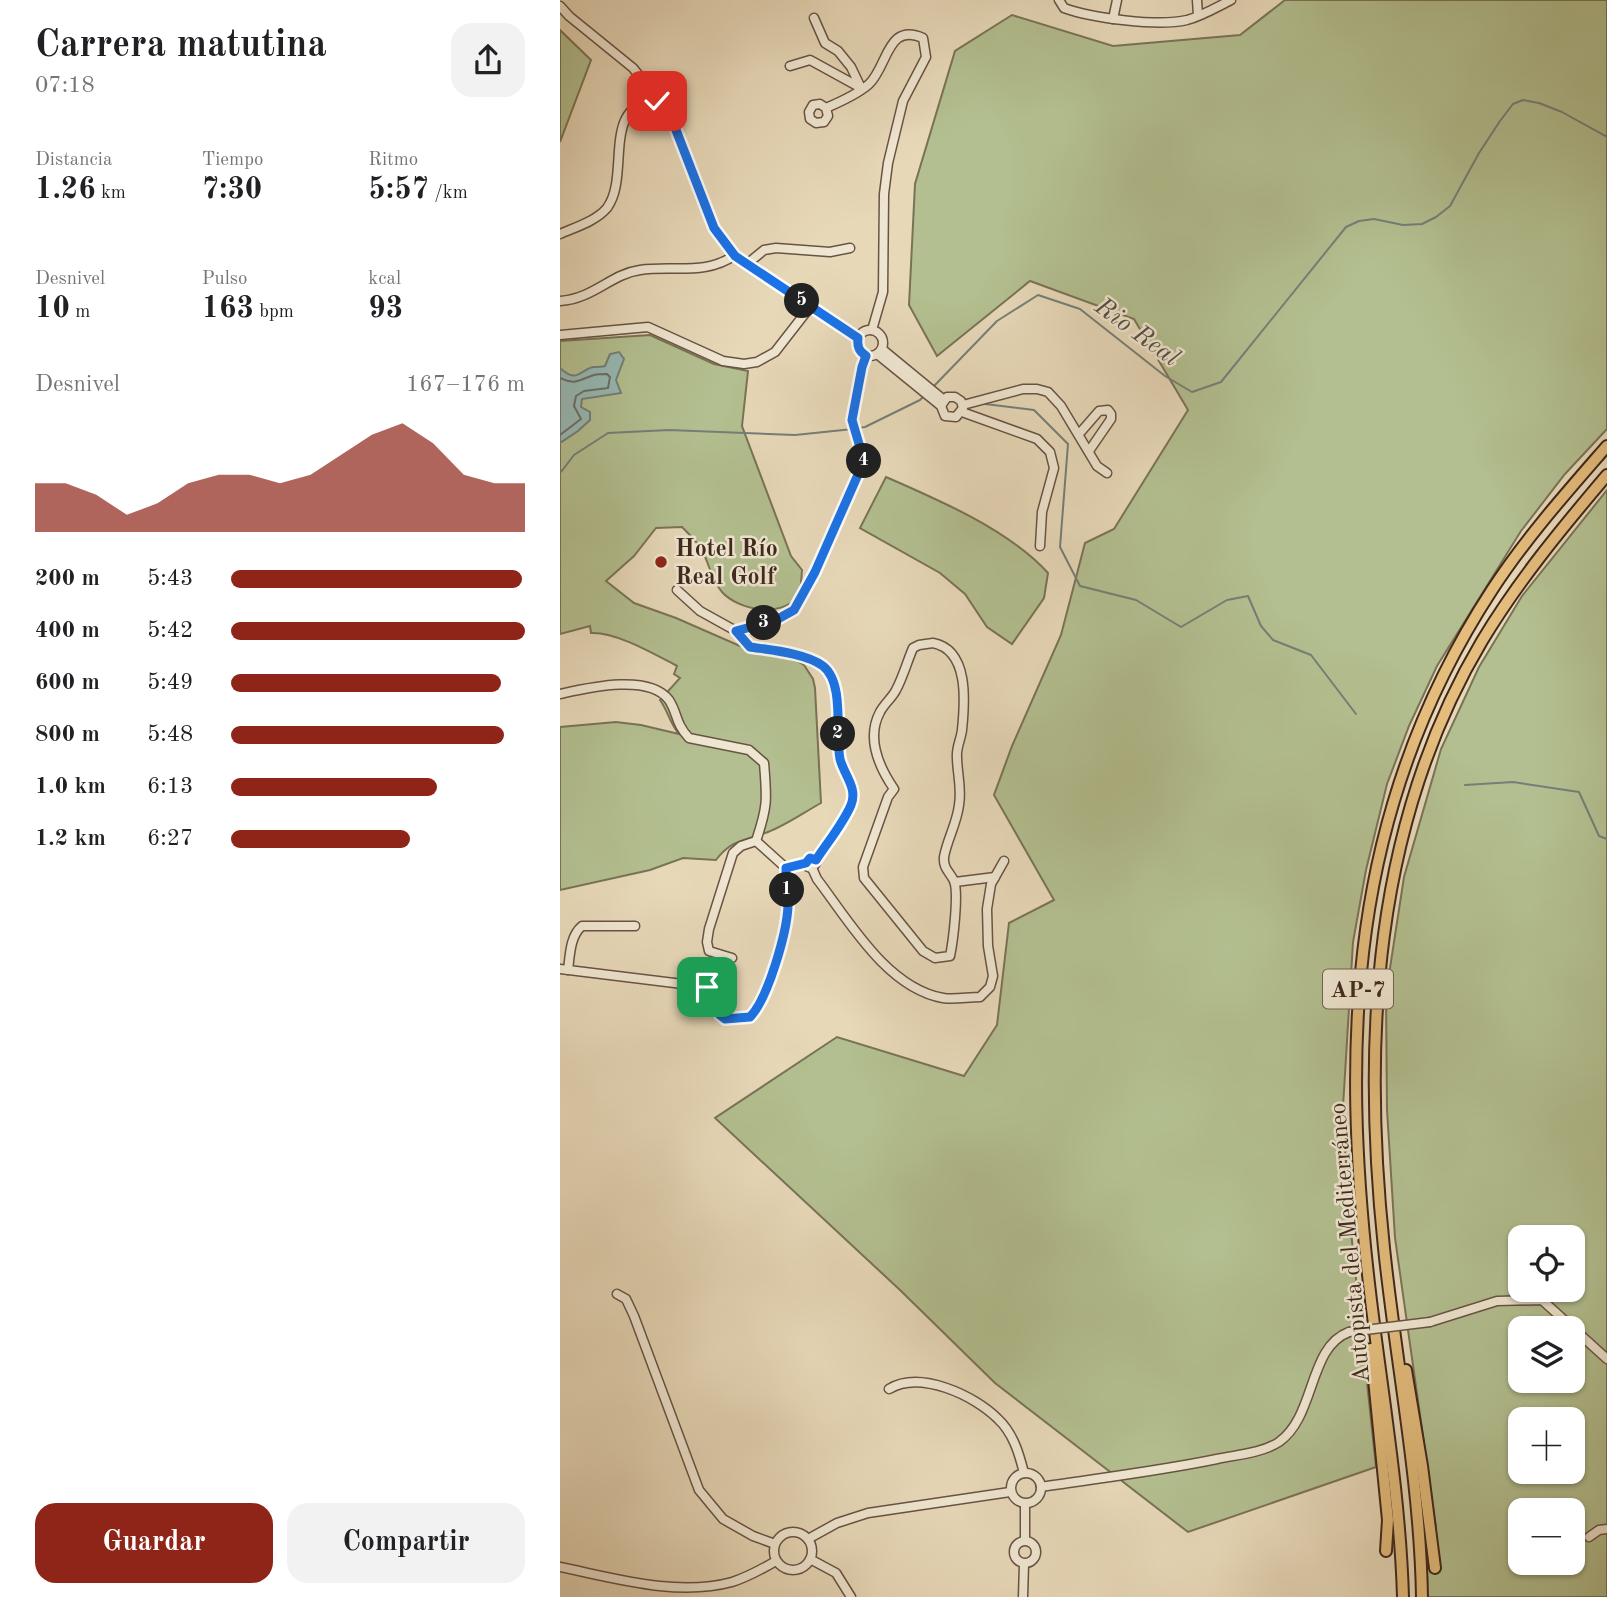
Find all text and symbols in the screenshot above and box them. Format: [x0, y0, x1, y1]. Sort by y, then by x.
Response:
button: share [451, 23, 525, 97]
text: Carrera matutina [35, 27, 327, 65]
pin [627, 71, 687, 131]
text: 07:18 [35, 74, 95, 97]
icon: check [638, 82, 676, 120]
text: Distancia [35, 151, 112, 170]
text: Tiempo [202, 151, 263, 170]
text: Ritmo [368, 151, 418, 170]
text: 1.26 [35, 175, 96, 205]
text: 7:30 [202, 175, 262, 205]
text: 5:57 [368, 175, 429, 205]
text: km [96, 184, 126, 203]
text: /km [429, 184, 468, 203]
text: Desnivel [35, 270, 105, 289]
text: Pulso [202, 270, 248, 289]
text: kcal [368, 270, 401, 289]
pin: 5 [784, 284, 820, 318]
text: 5 [796, 291, 807, 310]
water label: Rio Real [1089, 293, 1184, 372]
text: 10 [35, 294, 70, 324]
text: 163 [202, 294, 254, 324]
text: 93 [368, 294, 403, 324]
text: m [70, 303, 90, 322]
text: bpm [254, 303, 294, 322]
text: Desnivel [35, 373, 120, 396]
text: 167–176 m [406, 373, 525, 396]
pin: 4 [846, 444, 882, 478]
text: 4 [858, 451, 869, 470]
place label: Hotel Río Real Golf [675, 538, 778, 590]
marker: Hotel Río Real Golf [653, 554, 669, 570]
text: 200 m [35, 567, 100, 590]
text: 5:43 [147, 567, 193, 590]
pin: 3 [746, 606, 782, 640]
text: 3 [758, 613, 769, 632]
text: 400 m [35, 619, 100, 642]
text: 5:42 [147, 619, 193, 642]
text: 600 m [35, 671, 100, 694]
text: 5:49 [147, 671, 193, 694]
pin: 2 [820, 716, 856, 752]
text: 800 m [35, 723, 100, 746]
text: 5:48 [147, 723, 193, 746]
text: 2 [832, 724, 843, 743]
text: 1.0 km [35, 775, 106, 798]
text: 6:13 [147, 775, 193, 798]
text: 1.2 km [35, 827, 106, 850]
text: 6:27 [147, 827, 193, 850]
pin: 1 [770, 872, 804, 908]
text: 1 [781, 880, 792, 899]
pin [677, 957, 737, 1017]
icon: arrive [688, 968, 726, 1006]
road number: AP-7 [1323, 970, 1393, 1008]
street label: Autopista del Mediterráneo [1327, 1102, 1375, 1384]
map controls [1508, 1225, 1585, 1575]
button: locate [1508, 1225, 1585, 1302]
button: layers [1508, 1316, 1585, 1393]
button: + [1508, 1407, 1585, 1484]
button: − [1508, 1498, 1585, 1575]
button: Guardar [35, 1503, 273, 1583]
button: Compartir [287, 1503, 525, 1583]

